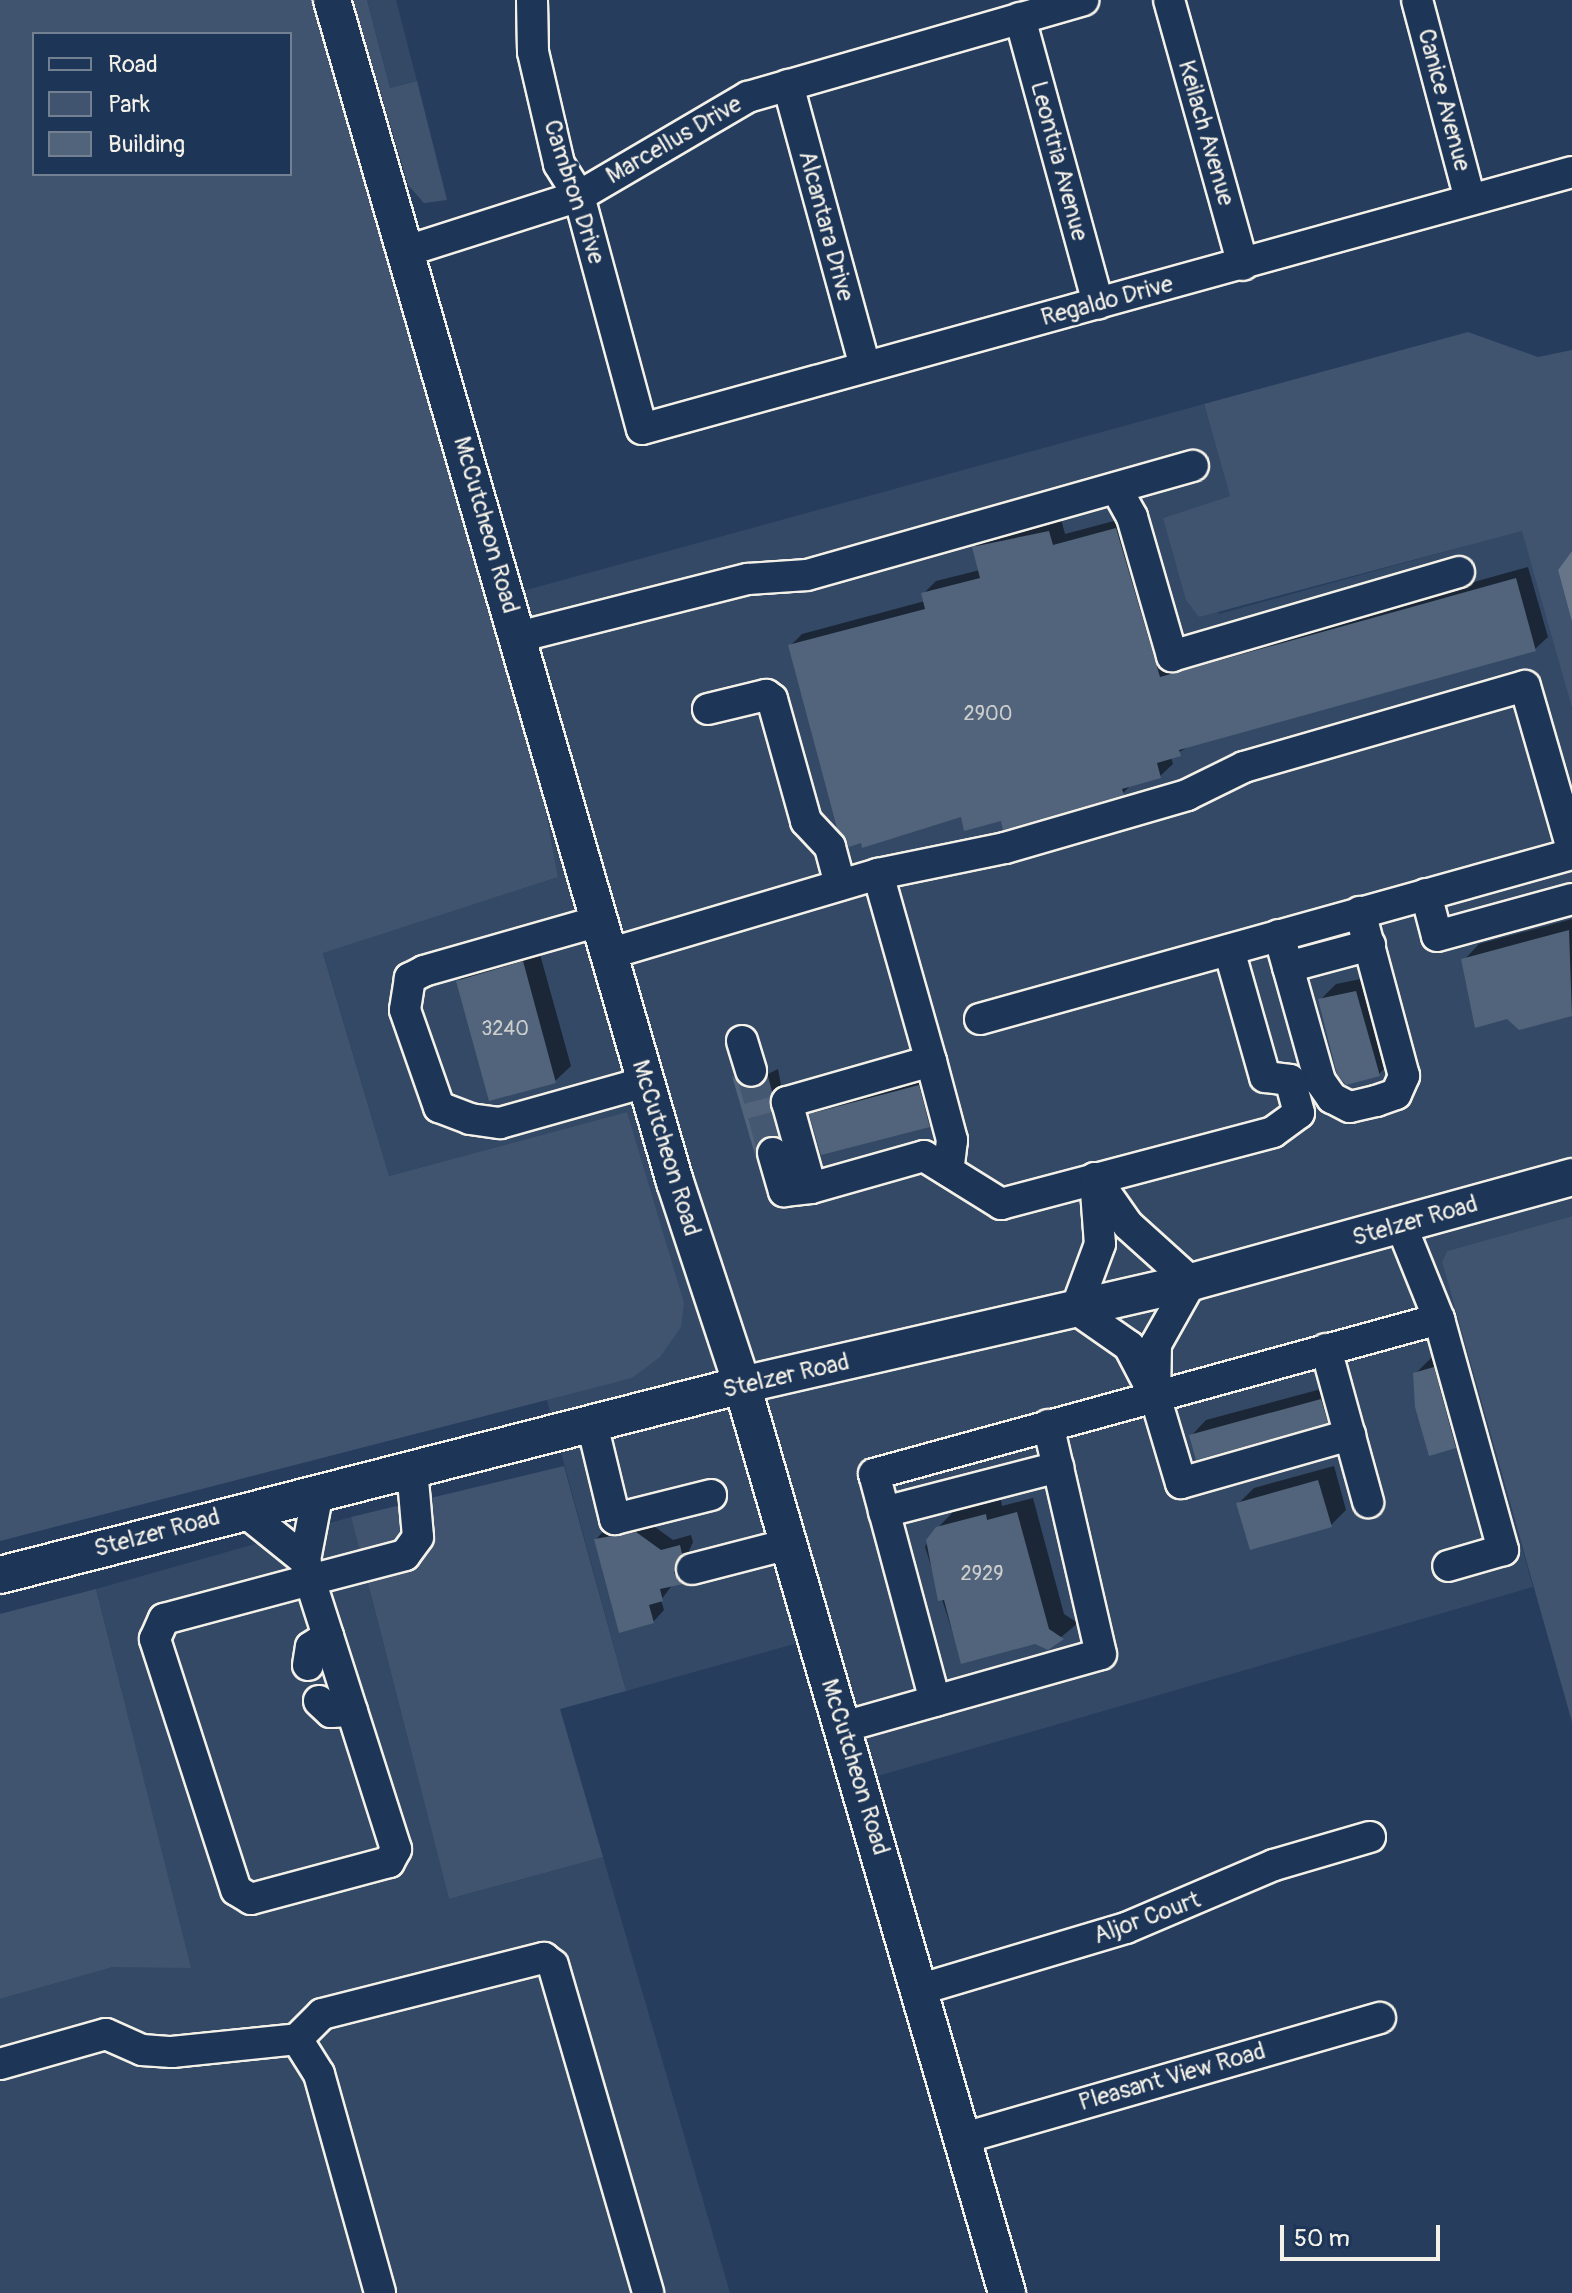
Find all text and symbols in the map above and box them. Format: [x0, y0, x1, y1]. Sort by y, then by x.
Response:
street label: Canice Avenue [1411, 26, 1477, 174]
legend [32, 32, 292, 176]
text: Road [108, 50, 158, 79]
street label: Keilach Avenue [1172, 57, 1240, 209]
street label: Leontria Avenue [1024, 78, 1094, 244]
text: Park [108, 90, 150, 119]
street label: Marcellus Drive [601, 90, 747, 190]
street label: Cambron Drive [537, 116, 611, 268]
text: Building [108, 130, 185, 159]
street label: Alcantara Drive [792, 148, 860, 304]
street label: Regaldo Drive [1038, 270, 1176, 332]
street label: McCutcheon Road [447, 433, 525, 617]
house number: 2900 [964, 701, 1012, 725]
house number: 3240 [481, 1016, 529, 1040]
street label: McCutcheon Road [626, 1057, 706, 1239]
street label: Stelzer Road [1349, 1189, 1481, 1253]
street label: Stelzer Road [720, 1347, 852, 1405]
street label: Stelzer Road [91, 1502, 223, 1564]
house number: 2929 [961, 1561, 1003, 1585]
street label: McCutcheon Road [815, 1676, 895, 1858]
street label: Aljor Court [1090, 1885, 1204, 1951]
street label: Pleasant View Road [1075, 2037, 1269, 2117]
scale bar [1284, 2209, 1444, 2259]
text: 50 m [1294, 2224, 1350, 2253]

